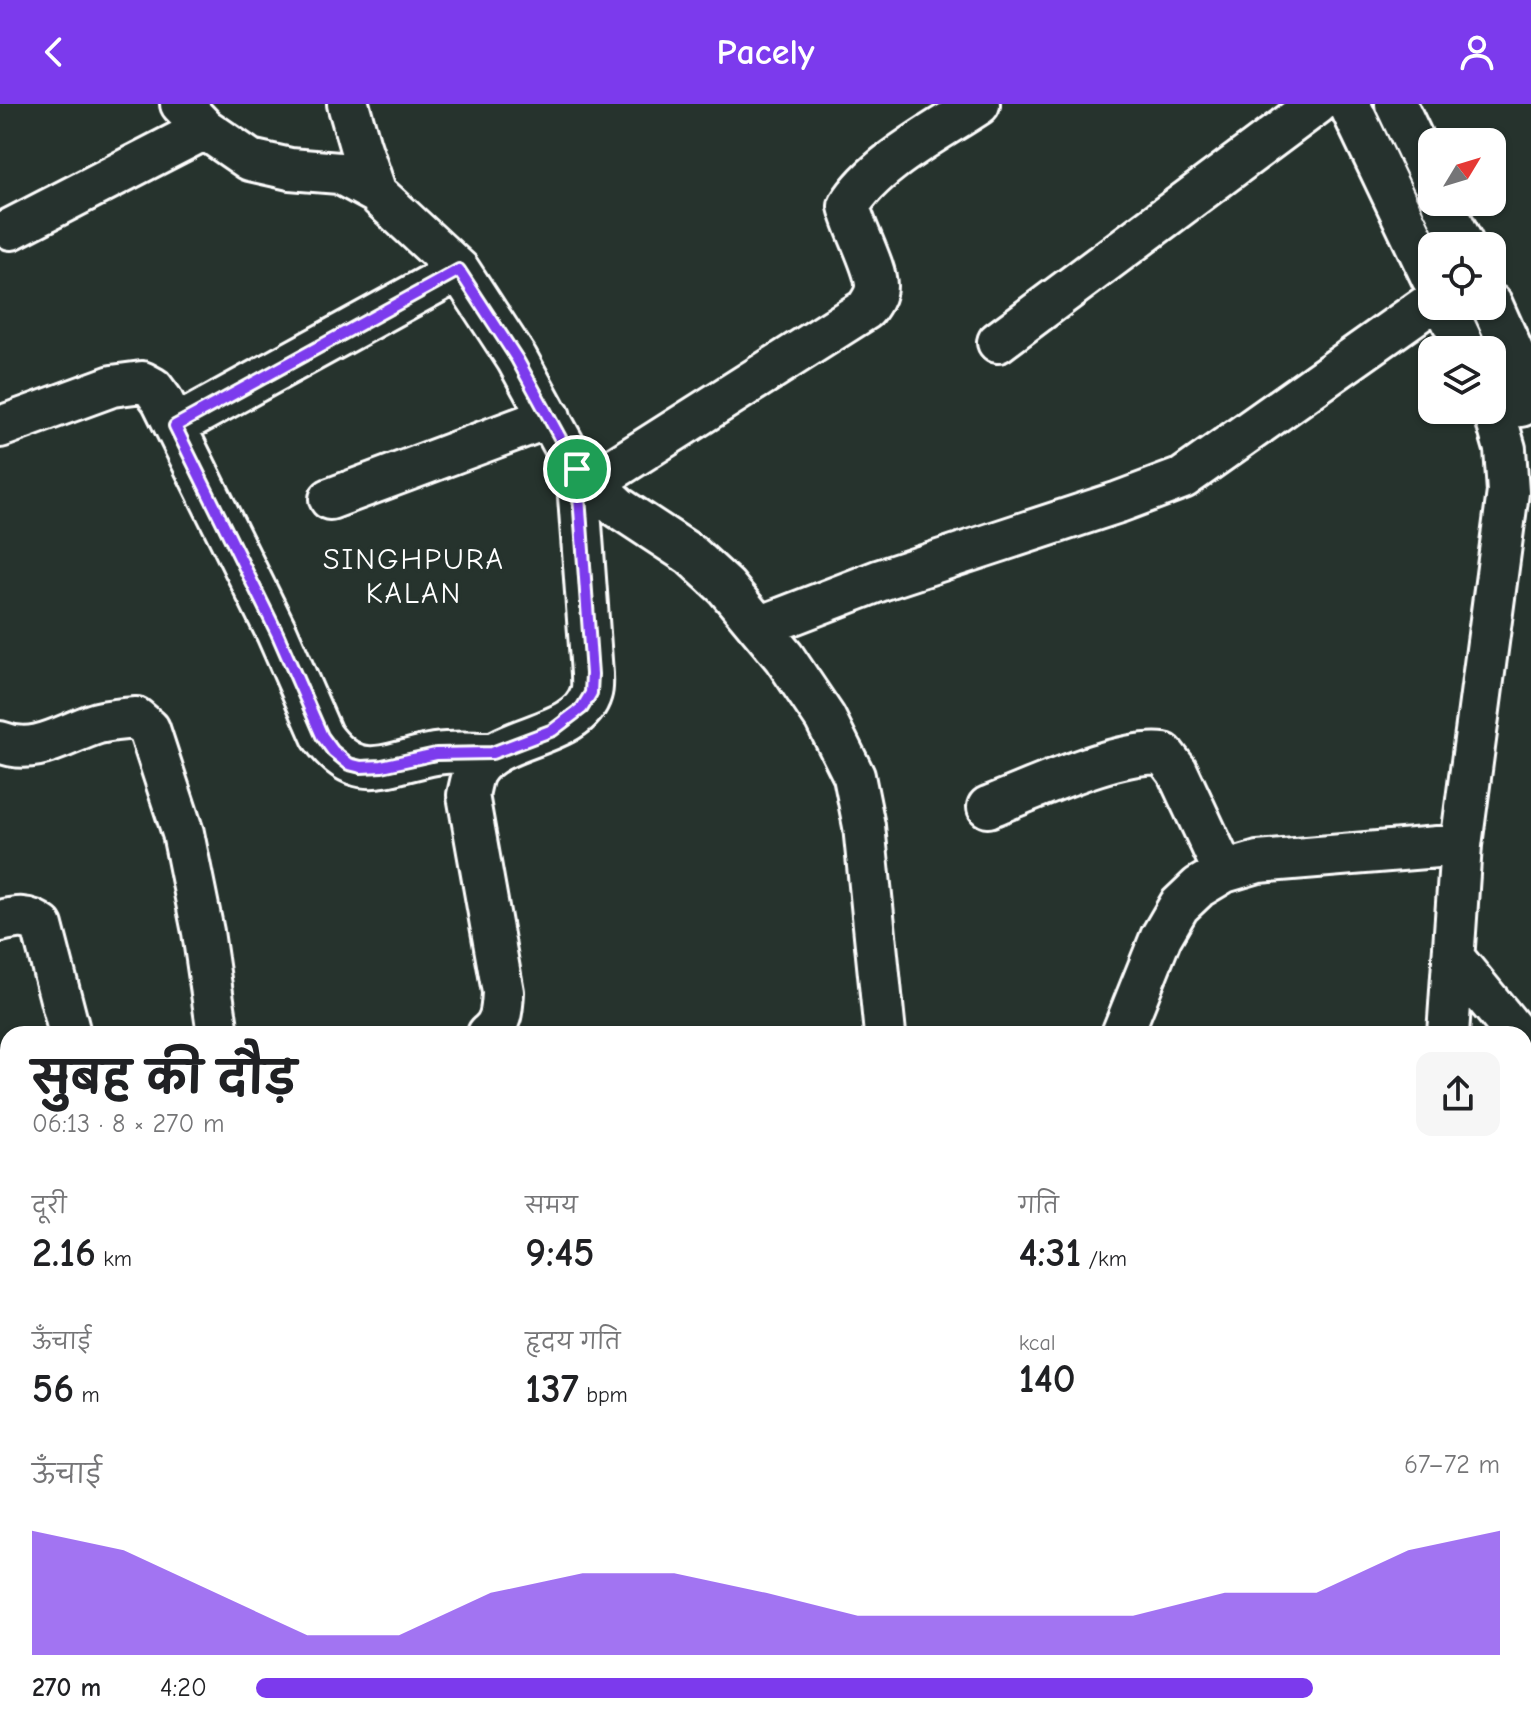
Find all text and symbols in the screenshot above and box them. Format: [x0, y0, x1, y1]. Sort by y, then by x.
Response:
icon: back [32, 30, 76, 74]
icon: person [1455, 30, 1499, 74]
text: Pacely [717, 32, 814, 73]
north arrow [1418, 128, 1506, 216]
map controls [1418, 128, 1506, 424]
button: locate [1418, 232, 1506, 320]
button: layers [1418, 336, 1506, 424]
pin [543, 435, 611, 503]
icon: arrive [555, 447, 599, 491]
district label: SINGHPURA KALAN [323, 542, 505, 611]
button: share [1416, 1052, 1500, 1136]
text: सुबह की दौड़ [32, 1053, 296, 1104]
text: 06:13 · 8 × 270 m [32, 1109, 224, 1139]
text: दूरी [32, 1193, 67, 1219]
text: समय [525, 1193, 578, 1219]
text: गति [1019, 1193, 1059, 1219]
text: 2.16 [32, 1230, 96, 1276]
text: 9:45 [525, 1230, 595, 1276]
text: 4:31 [1019, 1230, 1081, 1276]
text: km [96, 1246, 132, 1272]
text: /km [1081, 1246, 1127, 1272]
text: ऊँचाई [32, 1329, 91, 1355]
text: हृदय गति [525, 1329, 620, 1355]
text: kcal [1019, 1330, 1056, 1356]
text: 140 [1019, 1356, 1076, 1402]
text: 56 [32, 1366, 74, 1412]
text: 137 [525, 1366, 579, 1412]
text: m [74, 1382, 100, 1408]
text: bpm [579, 1382, 628, 1408]
text: 67–72 m [1404, 1450, 1500, 1480]
text: ऊँचाई [32, 1460, 102, 1490]
text: 270 m [32, 1673, 101, 1703]
text: 4:20 [160, 1673, 207, 1703]

